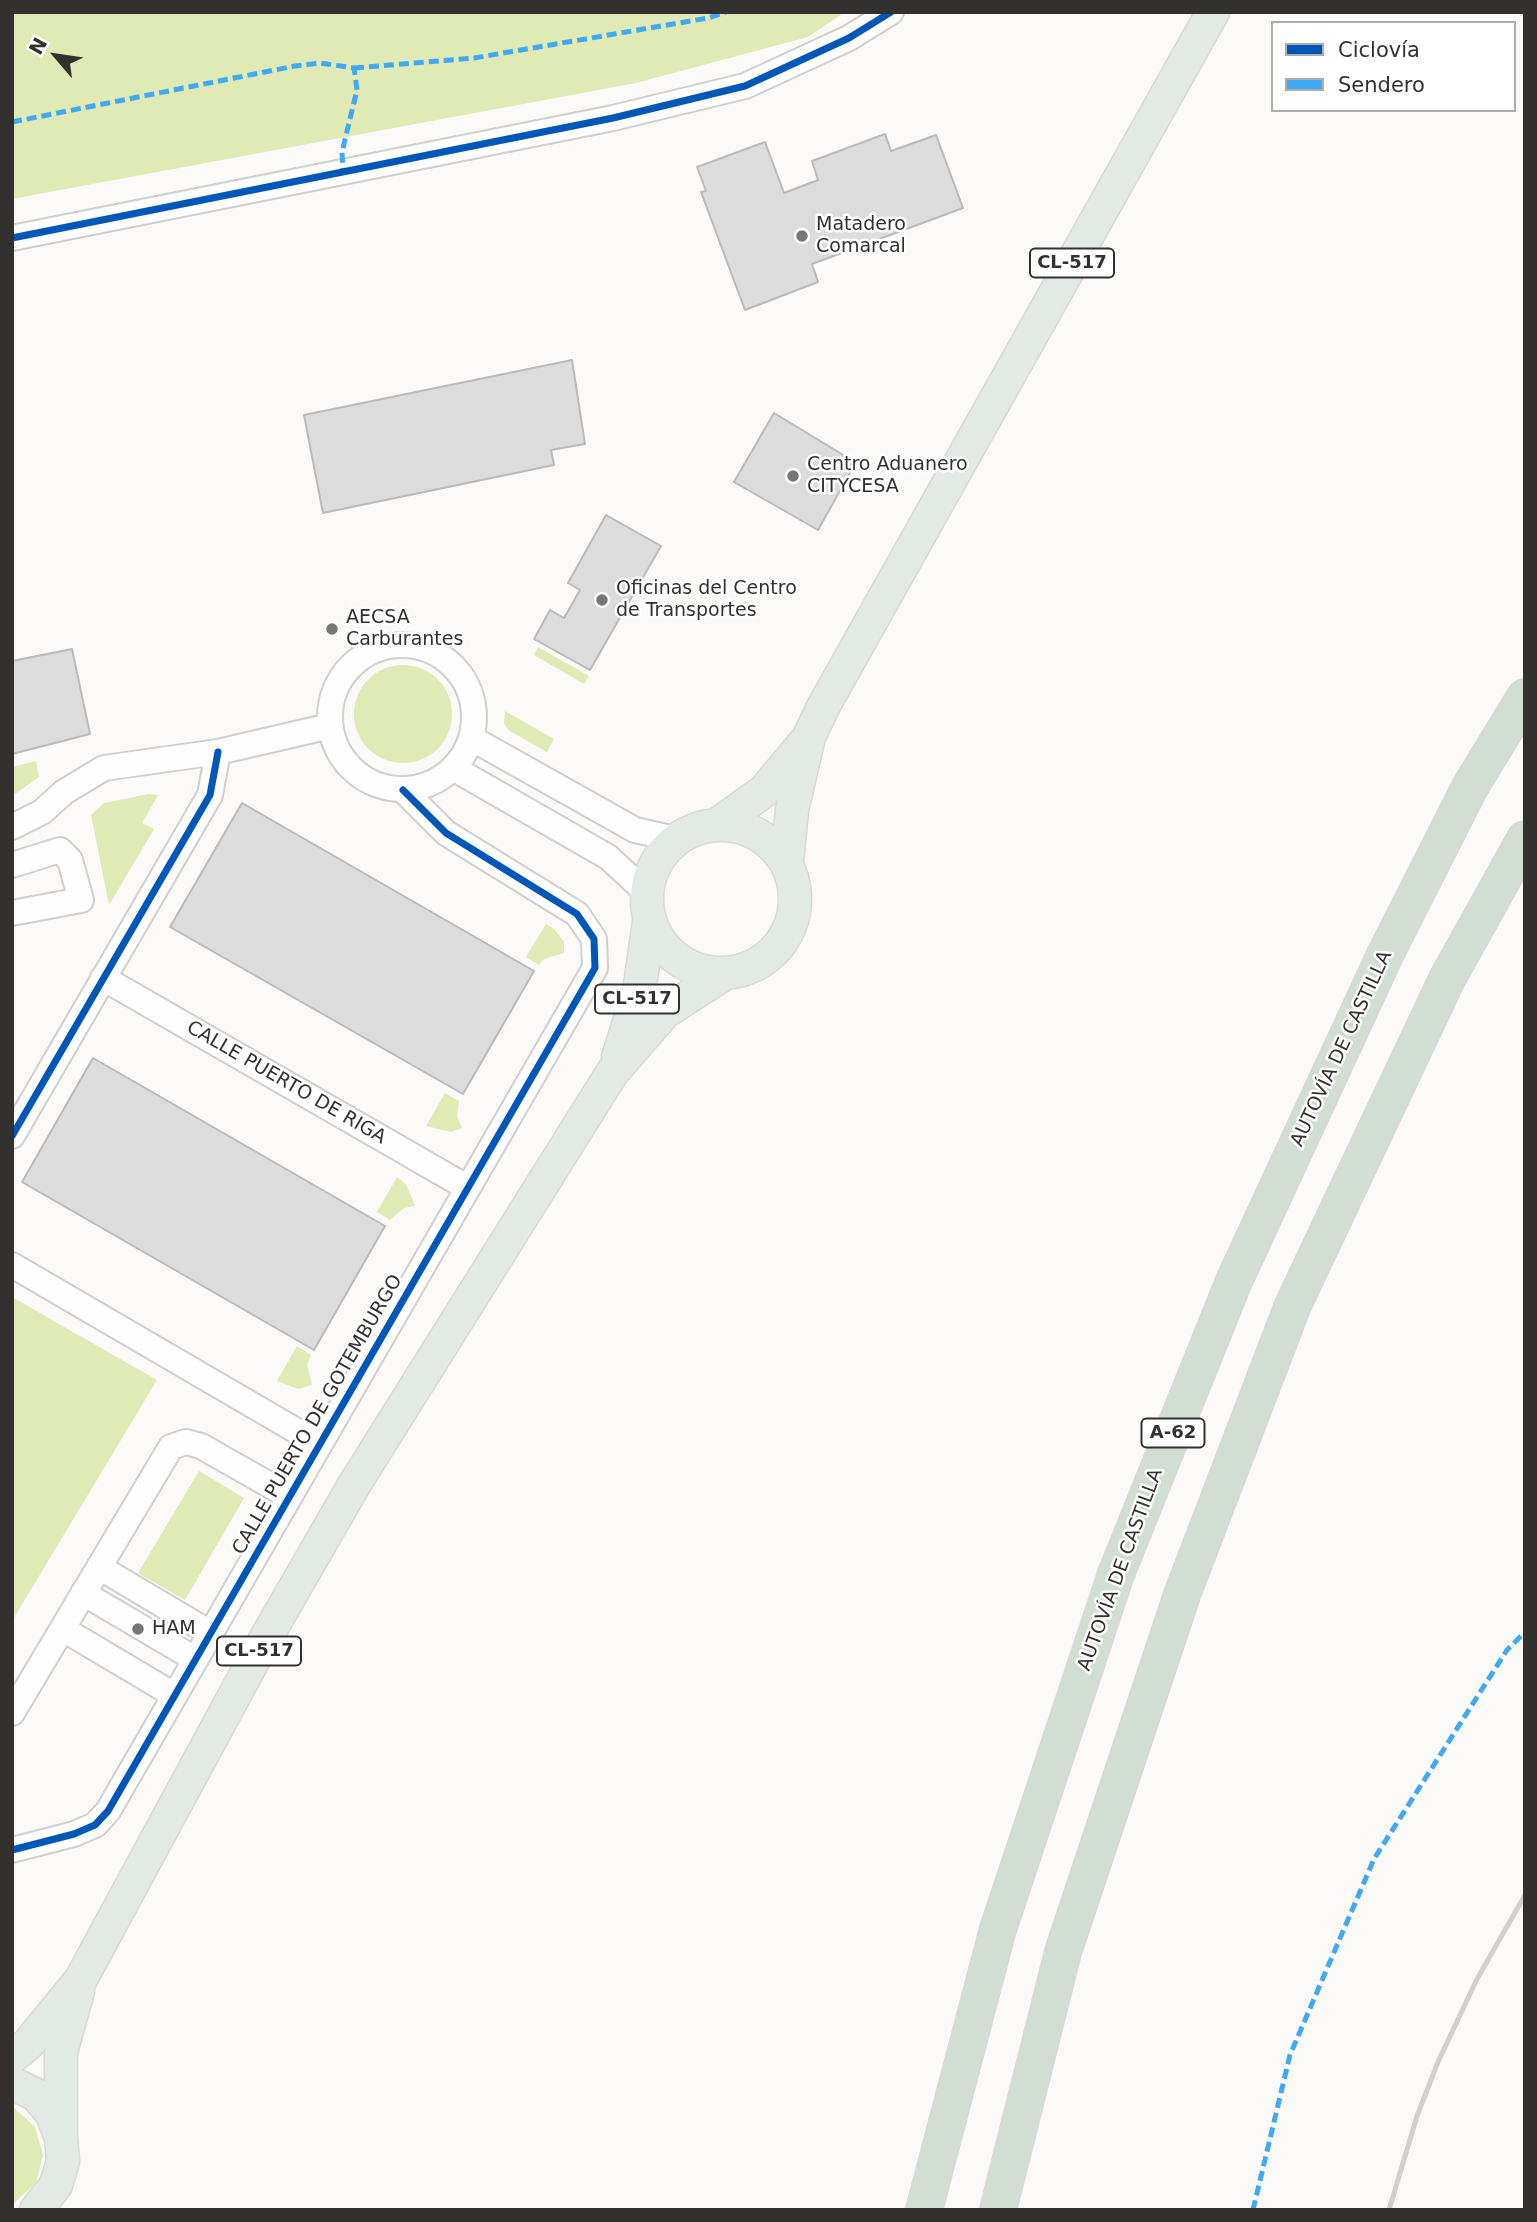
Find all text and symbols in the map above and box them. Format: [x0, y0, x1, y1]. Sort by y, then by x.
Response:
north arrow [21, 21, 91, 91]
legend [1271, 21, 1516, 112]
text: N [24, 34, 51, 58]
text: Ciclovía [1338, 38, 1420, 62]
text: Sendero [1338, 73, 1425, 97]
place label: Matadero Comarcal [816, 214, 906, 258]
marker: Matadero Comarcal [794, 228, 810, 244]
road number: CL-517 [1030, 248, 1114, 278]
place label: Centro Aduanero CITYCESA [807, 454, 968, 498]
marker: Centro Aduanero CITYCESA [785, 468, 801, 484]
place label: Oficinas del Centro de Transportes [616, 578, 797, 622]
marker: Oficinas del Centro de Transportes [594, 592, 610, 608]
place label: AECSA Carburantes [346, 607, 463, 651]
marker: AECSA Carburantes [324, 621, 340, 637]
street label: AUTOVÍA DE CASTILLA [1287, 947, 1397, 1151]
road number: CL-517 [595, 984, 679, 1014]
street label: CALLE PUERTO DE RIGA [182, 1017, 390, 1149]
street label: CALLE PUERTO DE GOTEMBURGO [228, 1271, 408, 1559]
road number: A-62 [1142, 1418, 1204, 1448]
street label: AUTOVÍA DE CASTILLA [1074, 1466, 1168, 1674]
place label: HAM [152, 1618, 196, 1640]
marker: HAM [130, 1621, 146, 1637]
road number: CL-517 [217, 1636, 301, 1666]

